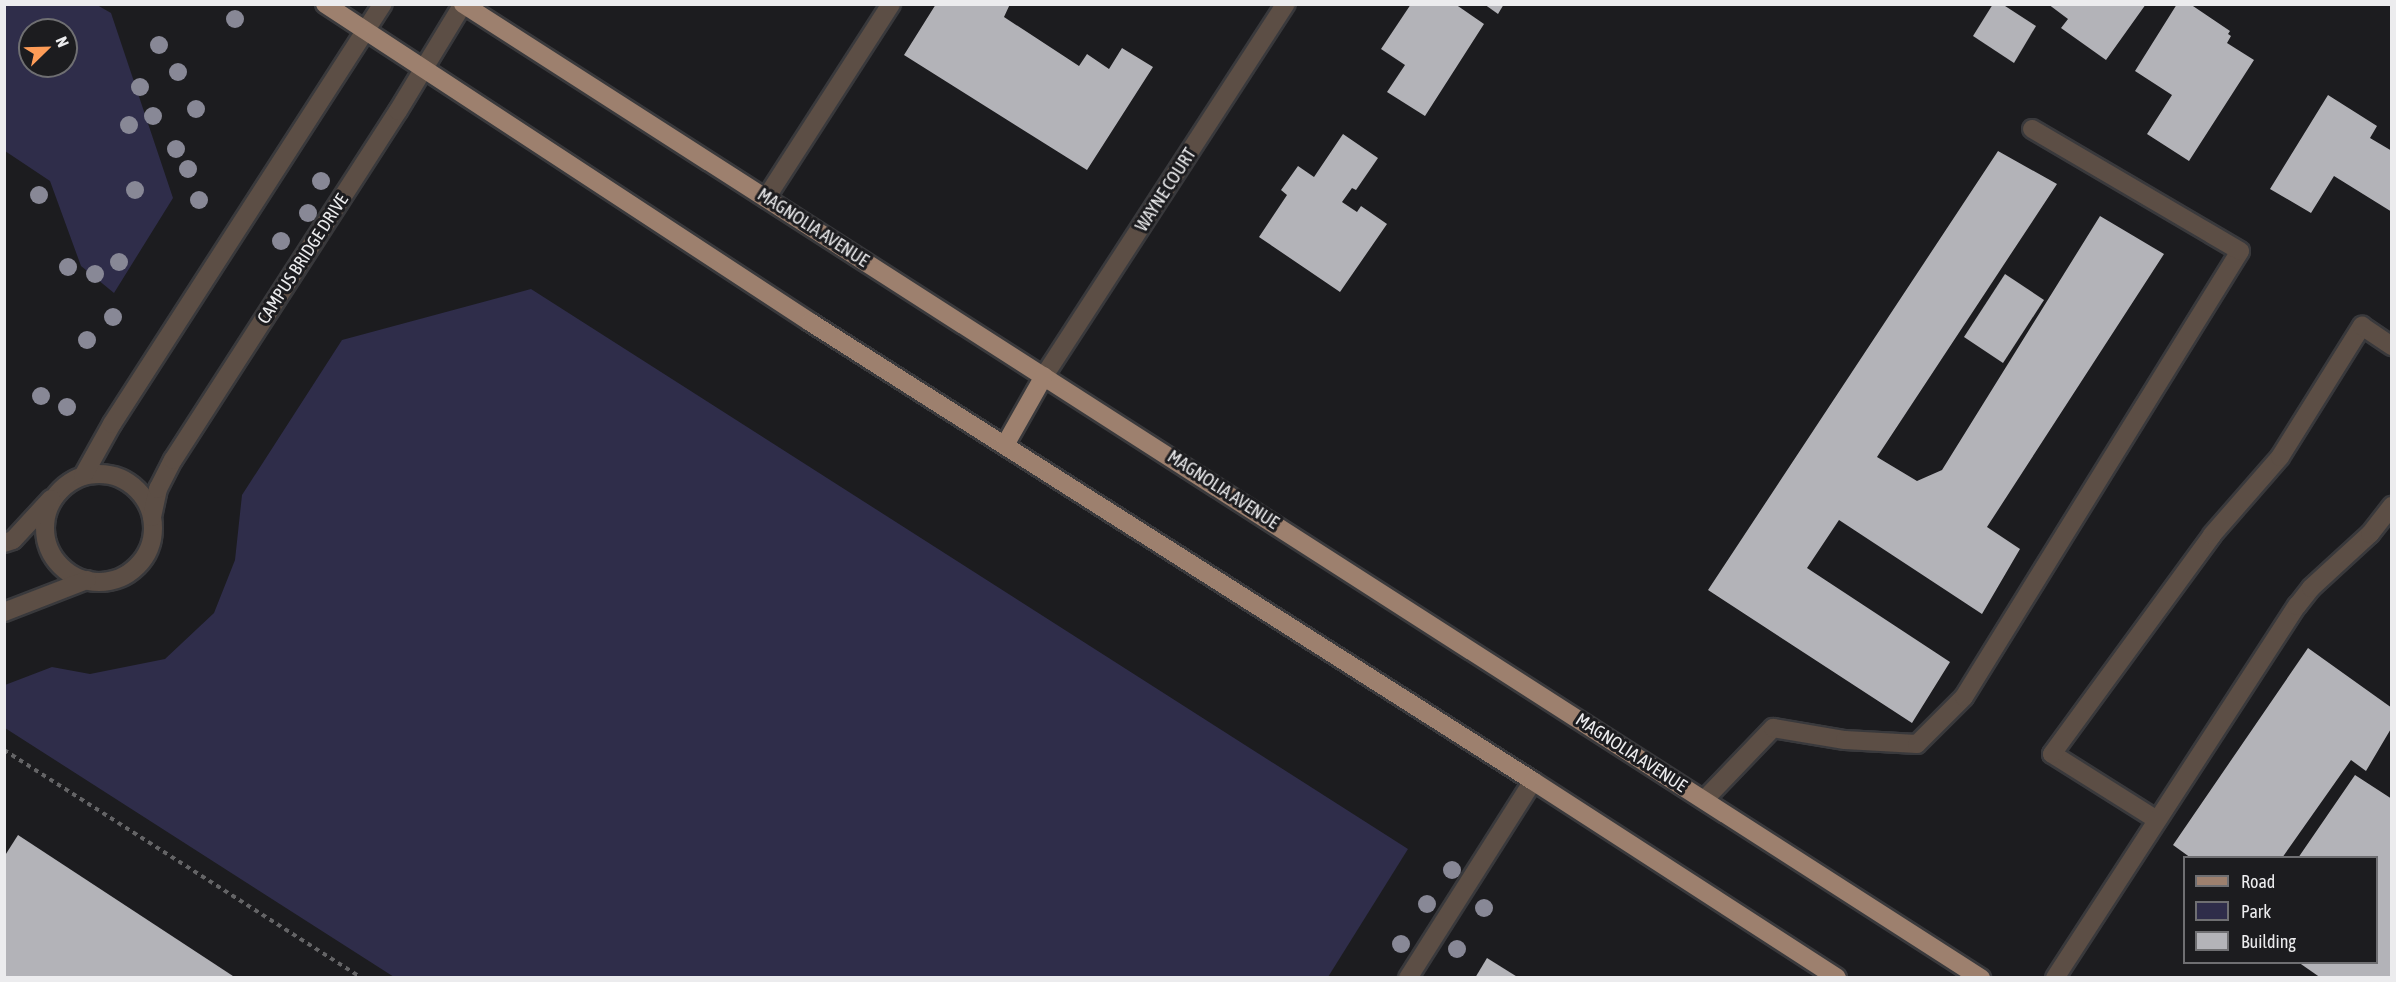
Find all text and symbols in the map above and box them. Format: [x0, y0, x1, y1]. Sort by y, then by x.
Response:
north arrow [18, 18, 78, 78]
text: N [53, 34, 73, 50]
street label: WAYNE COURT [1131, 144, 1201, 236]
street label: MAGNOLIA AVENUE [753, 184, 873, 272]
street label: CAMPUS BRIDGE DRIVE [253, 190, 353, 328]
street label: MAGNOLIA AVENUE [1163, 446, 1283, 534]
street label: MAGNOLIA AVENUE [1571, 709, 1691, 797]
legend [2183, 856, 2378, 964]
text: Road [2241, 871, 2275, 892]
text: Park [2241, 901, 2271, 922]
text: Building [2241, 931, 2296, 952]

